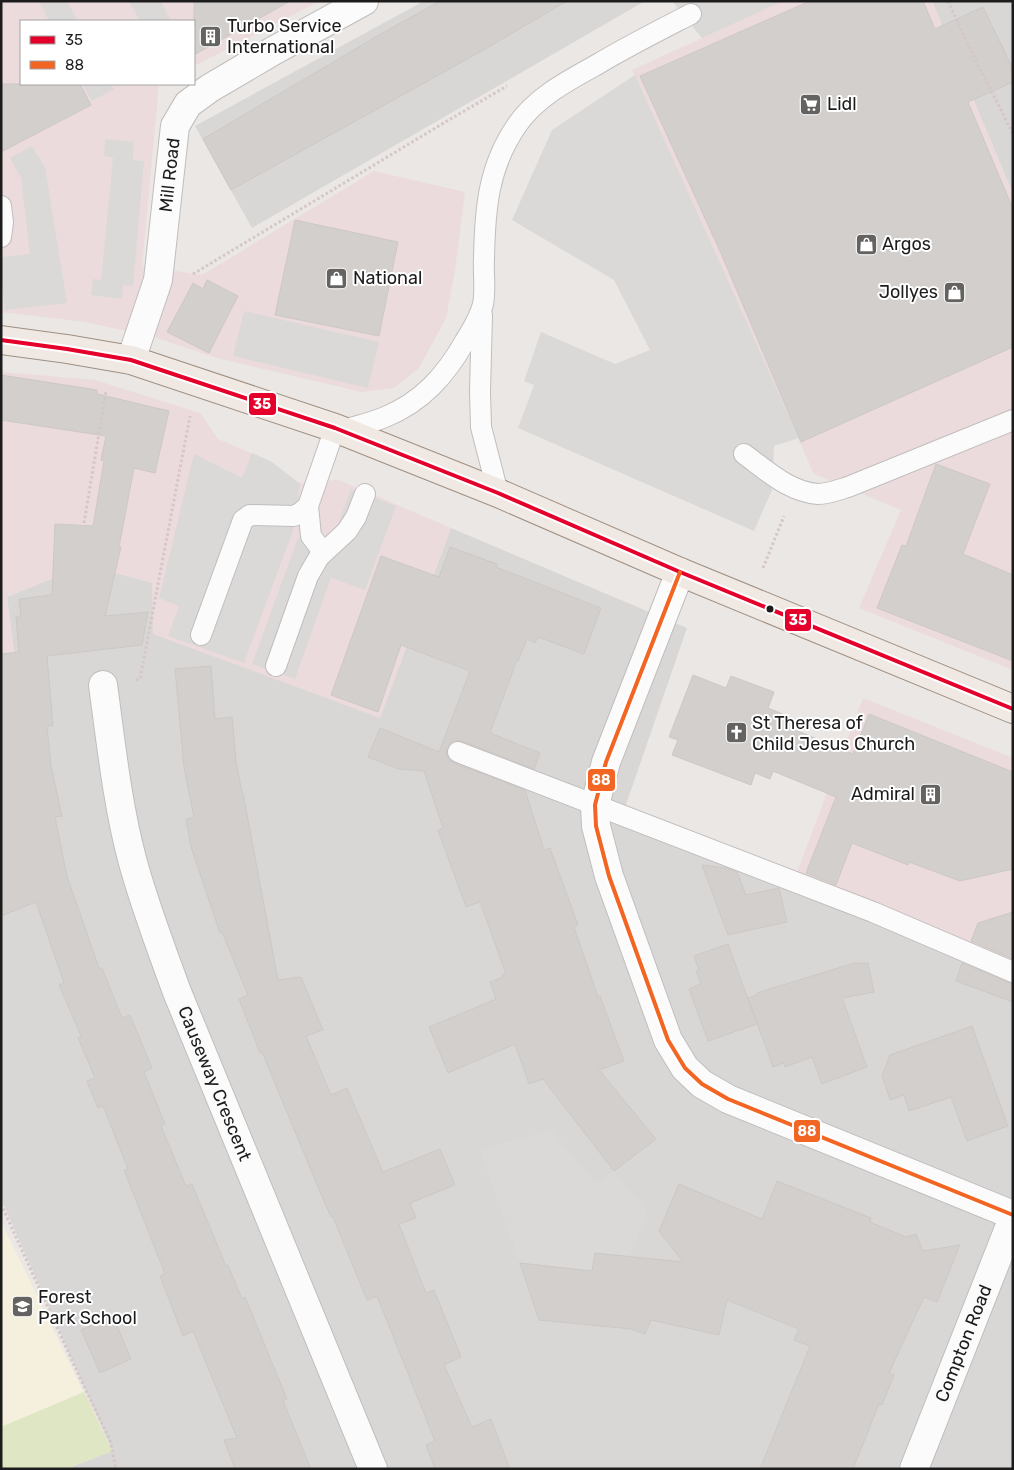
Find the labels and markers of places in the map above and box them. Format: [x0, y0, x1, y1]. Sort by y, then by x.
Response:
place label: Turbo Service International [227, 15, 342, 58]
building icon: Turbo Service International [199, 24, 223, 48]
supermarket icon: Lidl [799, 92, 823, 116]
place label: Lidl [827, 93, 857, 115]
shop icon: Argos [854, 232, 878, 256]
place label: Argos [882, 233, 931, 255]
shop icon: National [325, 266, 349, 290]
place label: National [353, 267, 422, 289]
shop icon: Jollyes [942, 280, 966, 304]
place label: Jollyes [879, 281, 938, 303]
unlabelled marker [765, 604, 775, 614]
place label: St Theresa of Child Jesus Church [752, 712, 915, 755]
church icon: St Theresa of Child Jesus Church [724, 721, 748, 745]
building icon: Admiral [919, 782, 943, 806]
place label: Admiral [851, 783, 915, 805]
place label: Forest Park School [38, 1286, 137, 1329]
school or university icon: Forest Park School [10, 1295, 34, 1319]

